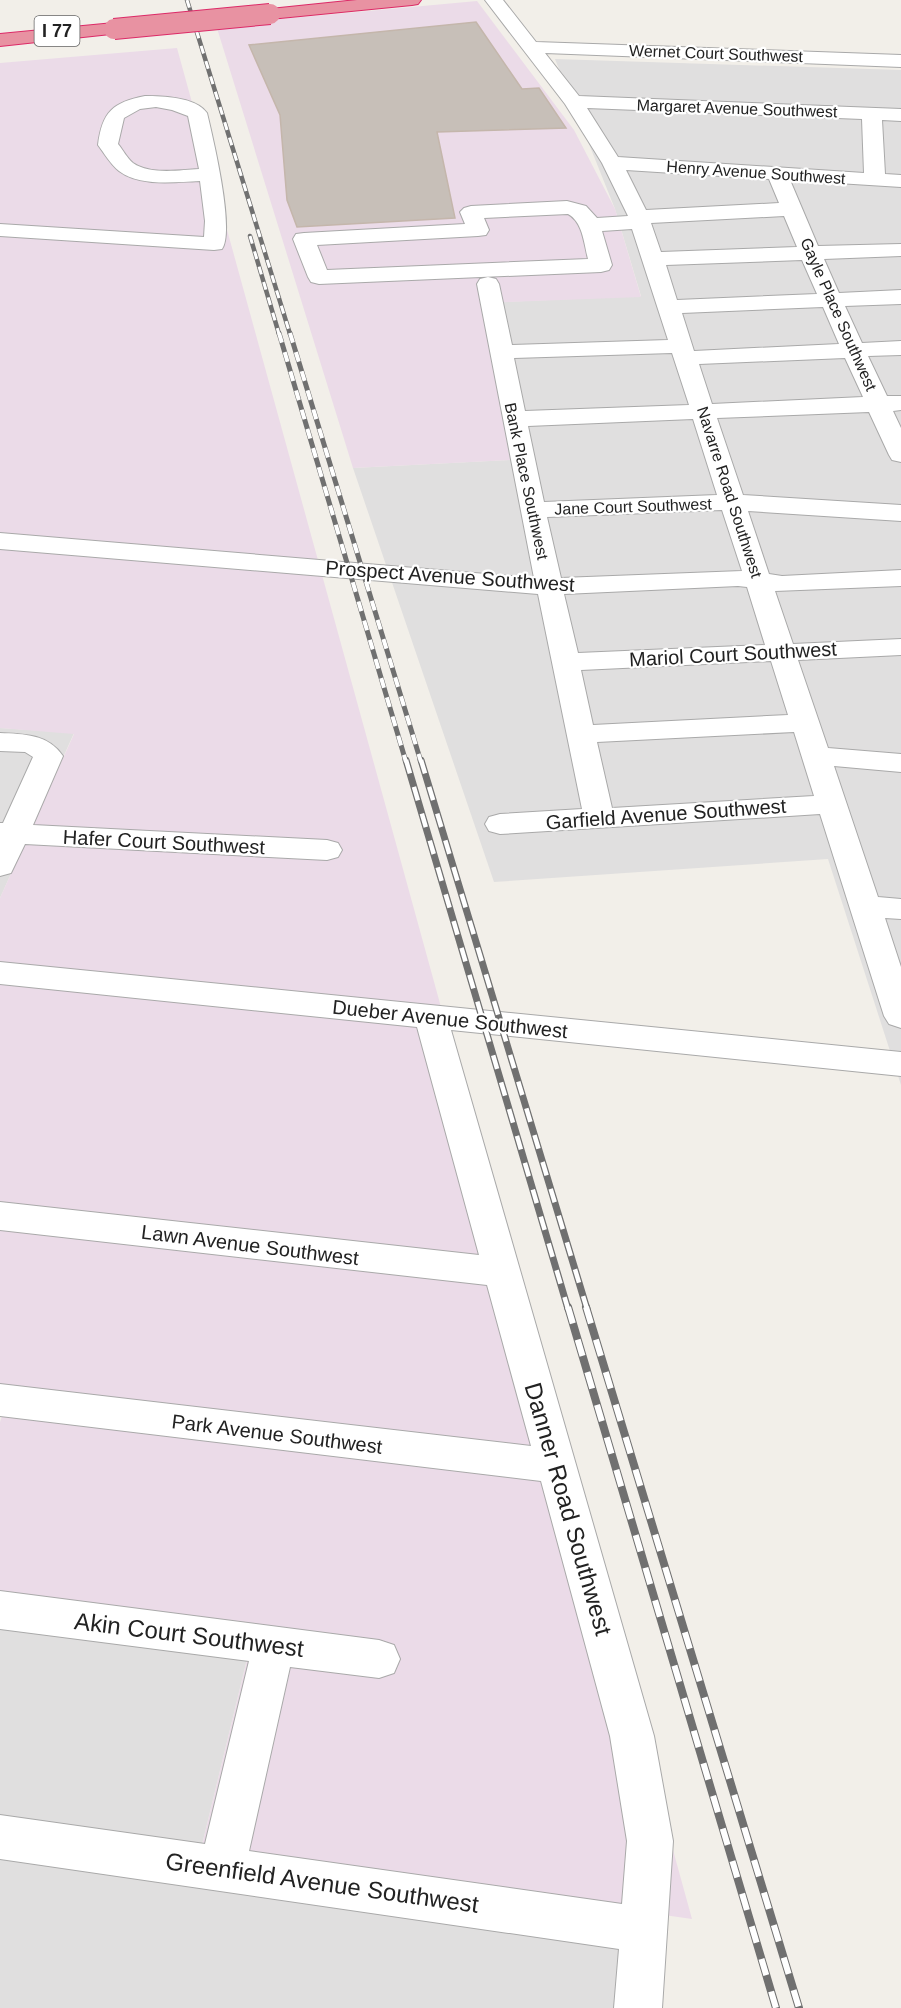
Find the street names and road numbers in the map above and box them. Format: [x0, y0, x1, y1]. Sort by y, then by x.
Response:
road number: I 77 [34, 16, 80, 46]
street label: Wernet Court Southwest [629, 42, 804, 65]
street label: Margaret Avenue Southwest [636, 97, 838, 121]
street label: Henry Avenue Southwest [666, 158, 847, 187]
street label: Gayle Place Southwest [797, 235, 880, 394]
street label: Bank Place Southwest [502, 401, 552, 562]
street label: Navarre Road Southwest [694, 405, 765, 580]
street label: Jane Court Southwest [554, 495, 713, 518]
street label: Prospect Avenue Southwest [325, 556, 576, 596]
street label: Mariol Court Southwest [629, 638, 838, 670]
street label: Garfield Avenue Southwest [545, 795, 787, 833]
street label: Hafer Court Southwest [62, 826, 266, 858]
street label: Dueber Avenue Southwest [331, 996, 569, 1042]
street label: Lawn Avenue Southwest [140, 1221, 360, 1269]
street label: Danner Road Southwest [519, 1379, 618, 1639]
street label: Park Avenue Southwest [170, 1410, 384, 1458]
street label: Akin Court Southwest [73, 1607, 306, 1662]
street label: Greenfield Avenue Southwest [164, 1847, 481, 1918]

